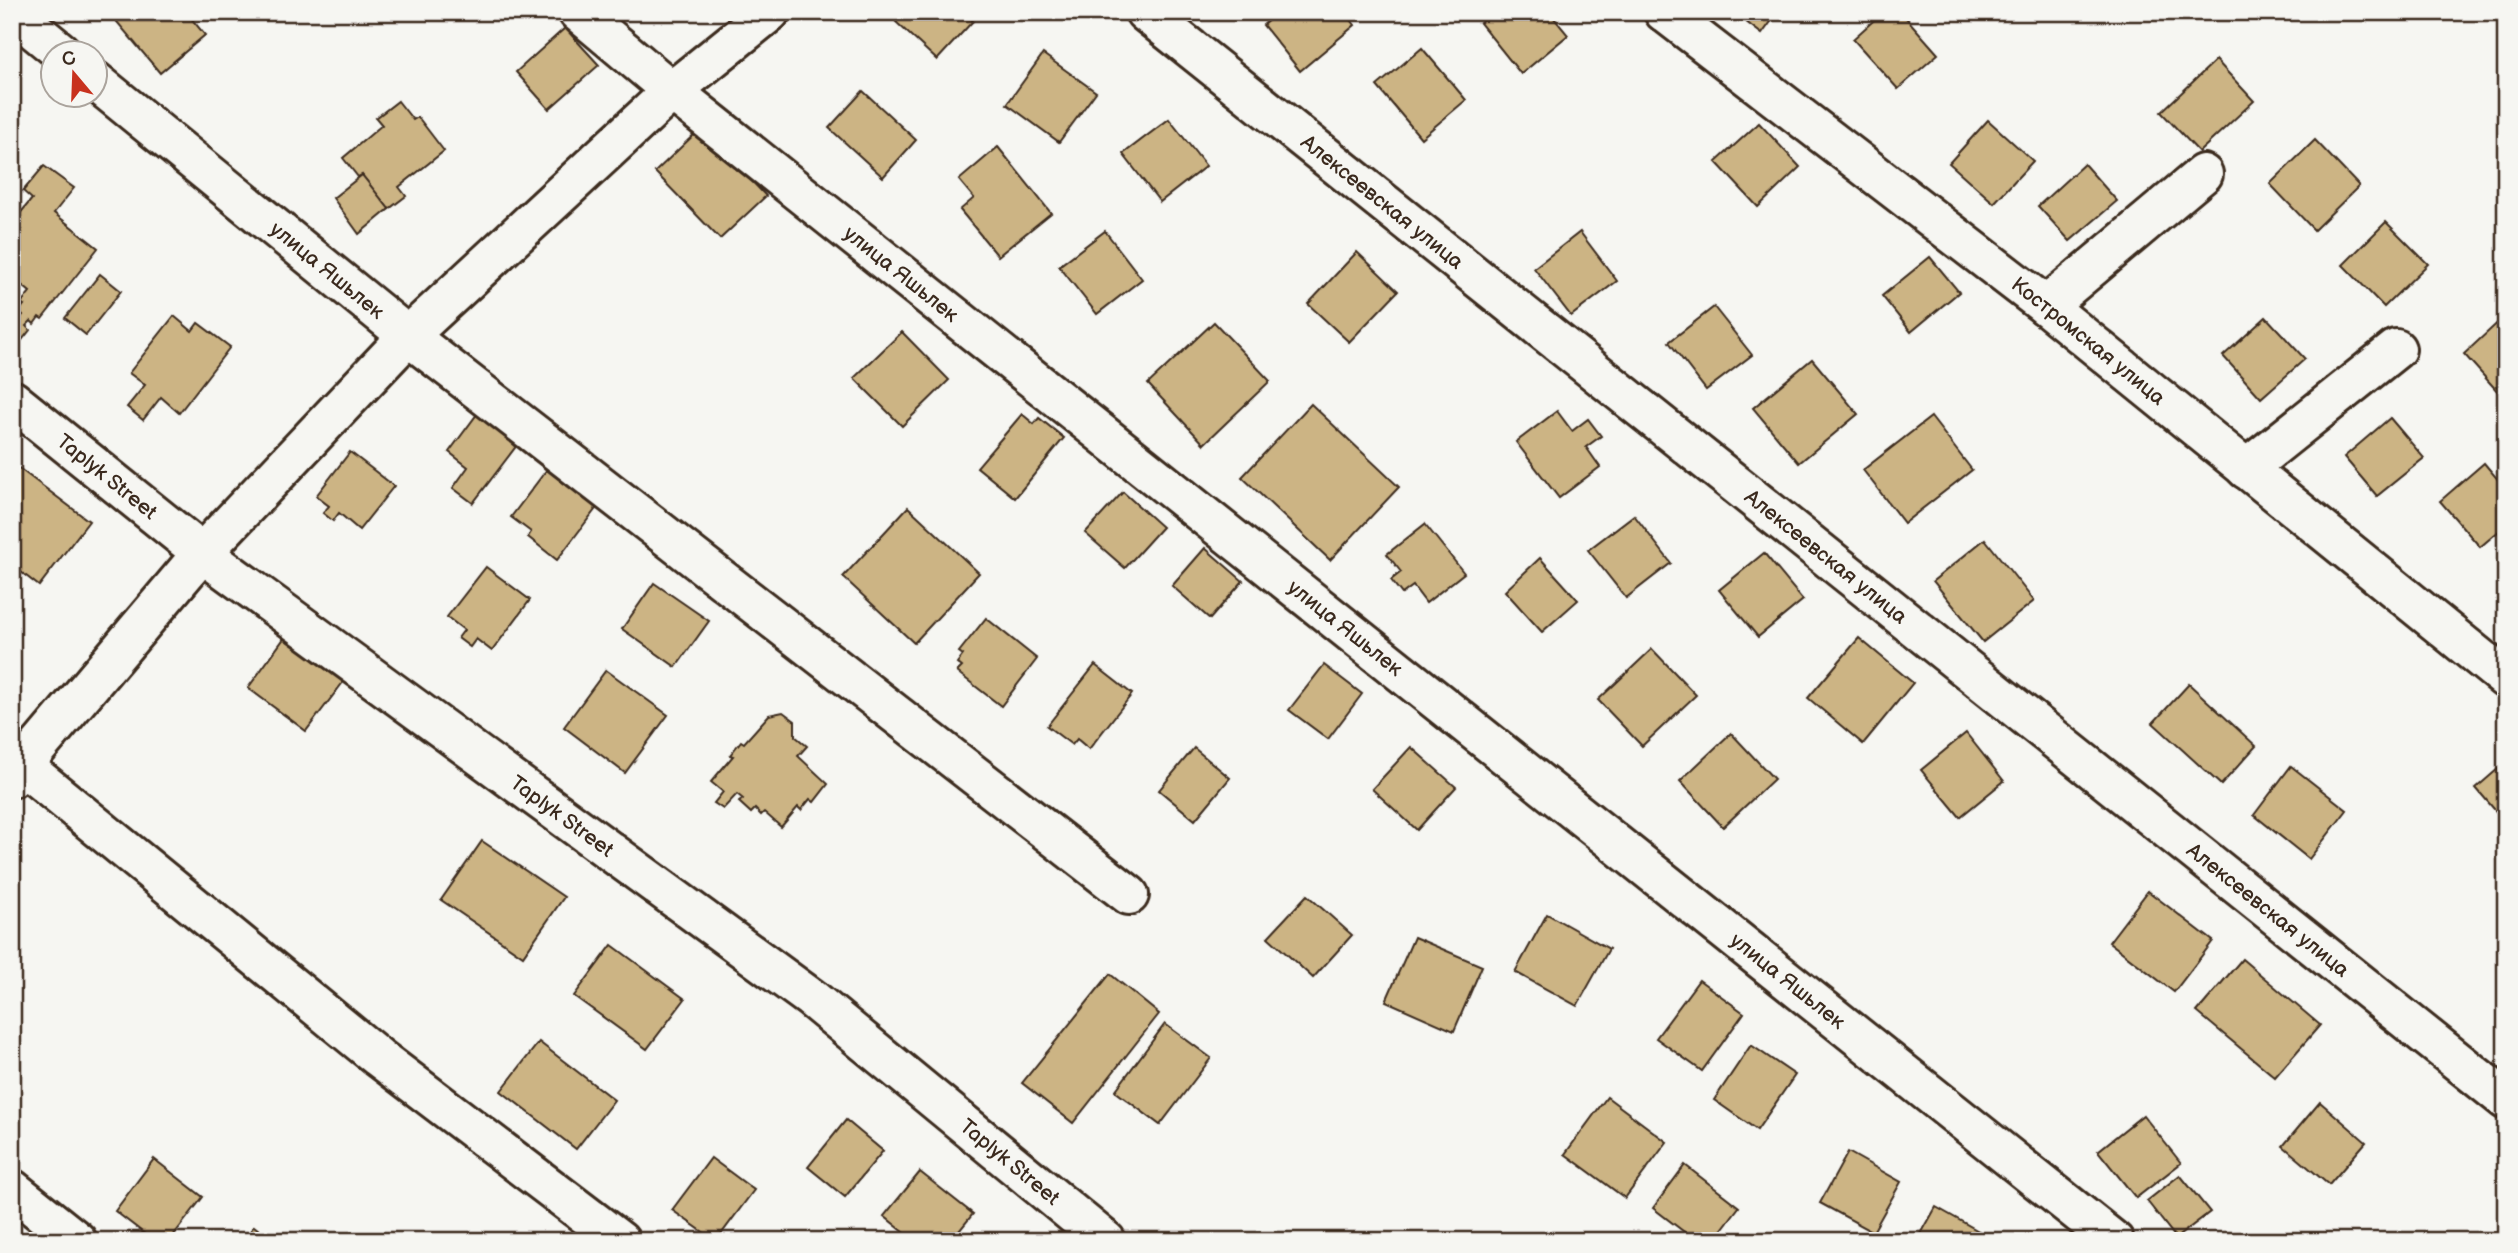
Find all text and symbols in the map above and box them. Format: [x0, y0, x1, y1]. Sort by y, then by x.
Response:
north arrow [38, 38, 108, 108]
text: С [59, 46, 79, 72]
street label: Алексеевская улица [1295, 129, 1469, 275]
street label: улица Яшьлек [265, 217, 389, 325]
street label: улица Яшьлек [838, 221, 963, 328]
street label: Костромская улица [2006, 272, 2171, 411]
street label: Taplyk Street [51, 429, 162, 525]
street label: Алексеевская улица [1739, 484, 1913, 630]
street label: улица Яшьлек [1282, 575, 1408, 682]
street label: Taplyk Street [505, 771, 619, 863]
street label: Алексеевская улица [2181, 837, 2355, 983]
street label: улица Яшьлек [1725, 928, 1850, 1035]
street label: Taplyk Street [955, 1114, 1065, 1211]

